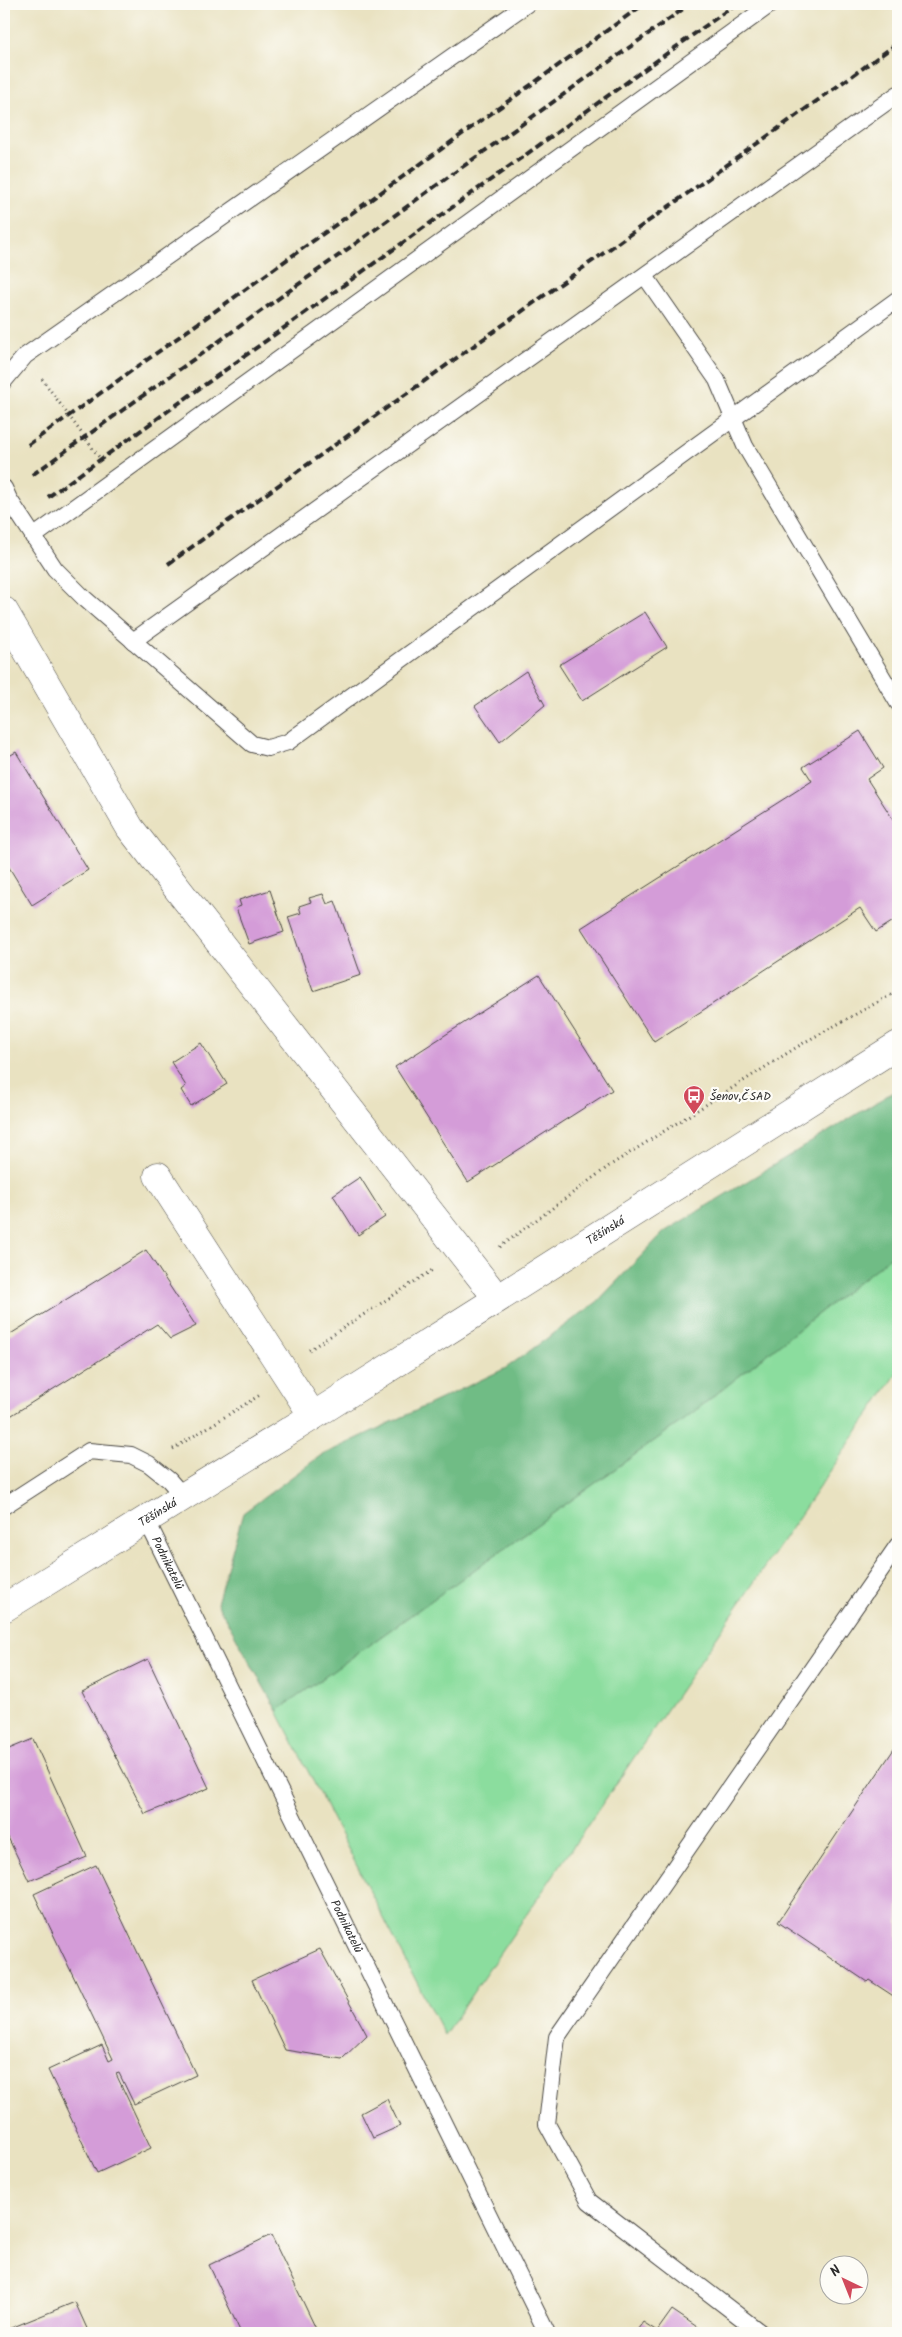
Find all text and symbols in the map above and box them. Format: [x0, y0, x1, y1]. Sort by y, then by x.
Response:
bus stop icon: Šenov,ČSAD [682, 1084, 706, 1115]
place label: Šenov,ČSAD [710, 1087, 771, 1106]
street label: Těšínská [583, 1211, 630, 1250]
street label: Těšínská [135, 1493, 182, 1532]
street label: Podnikatelů [146, 1533, 188, 1593]
street label: Podnikatelů [325, 1897, 367, 1957]
north arrow [820, 2254, 870, 2304]
text: N [825, 2260, 847, 2282]

